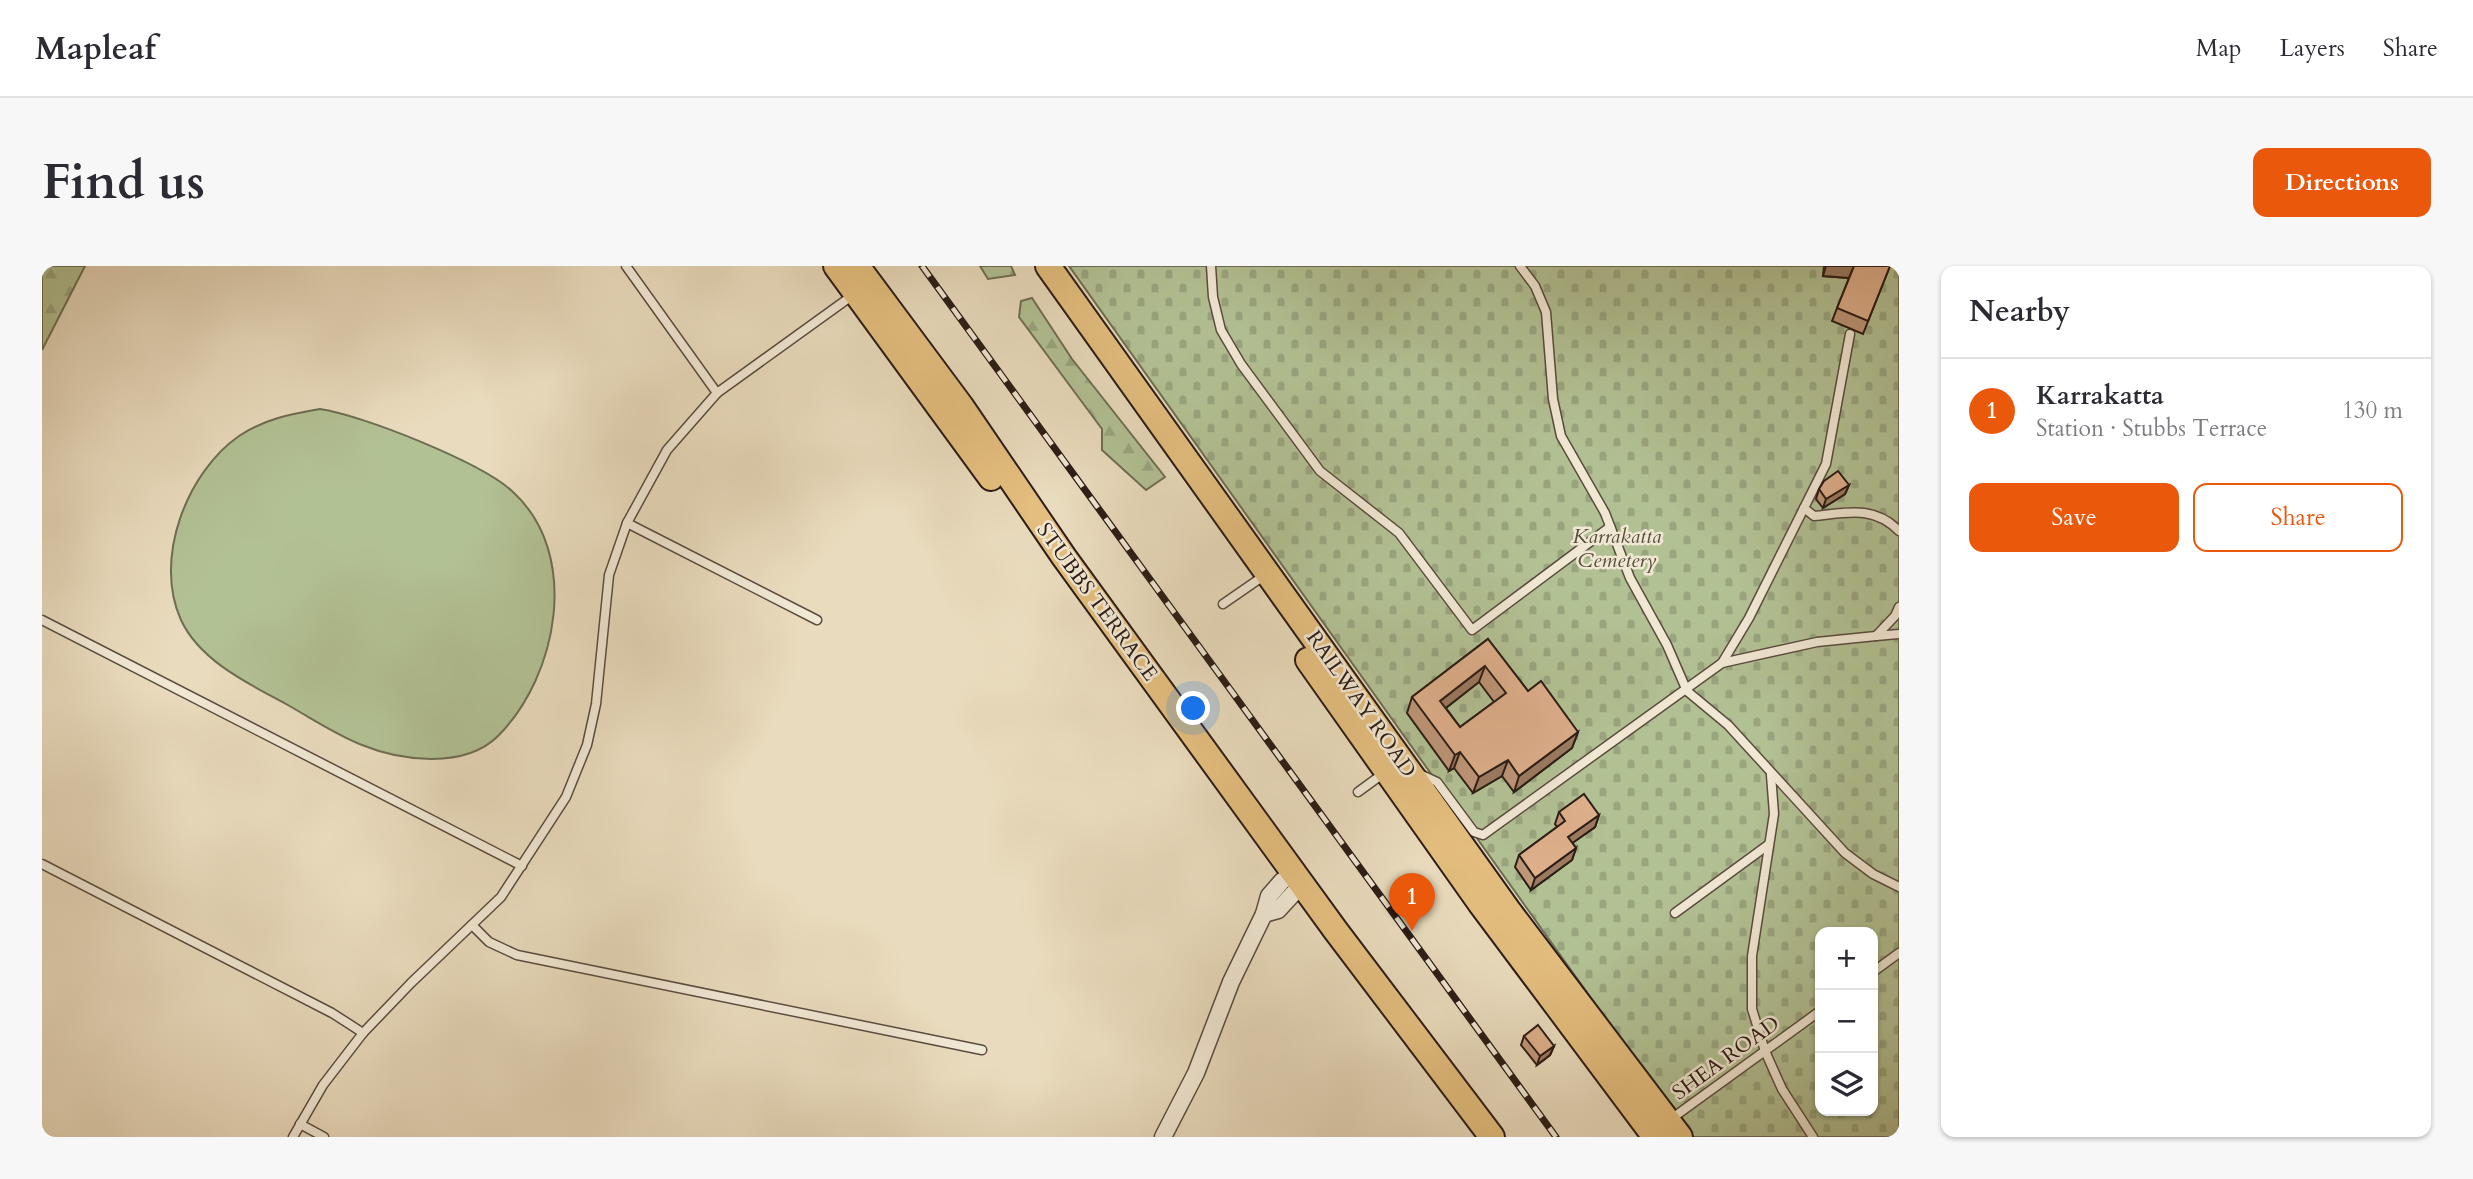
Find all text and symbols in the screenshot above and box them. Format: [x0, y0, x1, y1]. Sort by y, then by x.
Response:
text: Mapleaf [35, 26, 156, 71]
text: Map [2196, 32, 2242, 65]
text: Layers [2280, 32, 2345, 65]
text: Share [2383, 32, 2438, 65]
button: Directions [2253, 148, 2431, 217]
text: Find us [42, 149, 205, 216]
text: Nearby [1969, 291, 2070, 332]
text: Karrakatta [2036, 378, 2164, 413]
text: 1 [1986, 395, 1998, 426]
text: 130 m [2342, 395, 2403, 426]
text: Station · Stubbs Terrace [2036, 413, 2267, 444]
button: Save [1969, 483, 2179, 552]
button: Share [2193, 483, 2403, 552]
street label: STUBBS TERRACE [1030, 517, 1164, 687]
park label: Karrakatta Cemetery [1573, 522, 1661, 575]
street label: RAILWAY ROAD [1299, 625, 1423, 783]
your location [1176, 691, 1210, 725]
pin: 1 [1389, 873, 1435, 931]
map controls [1815, 927, 1878, 1116]
button: + [1815, 927, 1878, 990]
button: − [1815, 990, 1878, 1053]
street label: SHEA ROAD [1666, 1009, 1786, 1107]
button: layers [1815, 1053, 1878, 1116]

